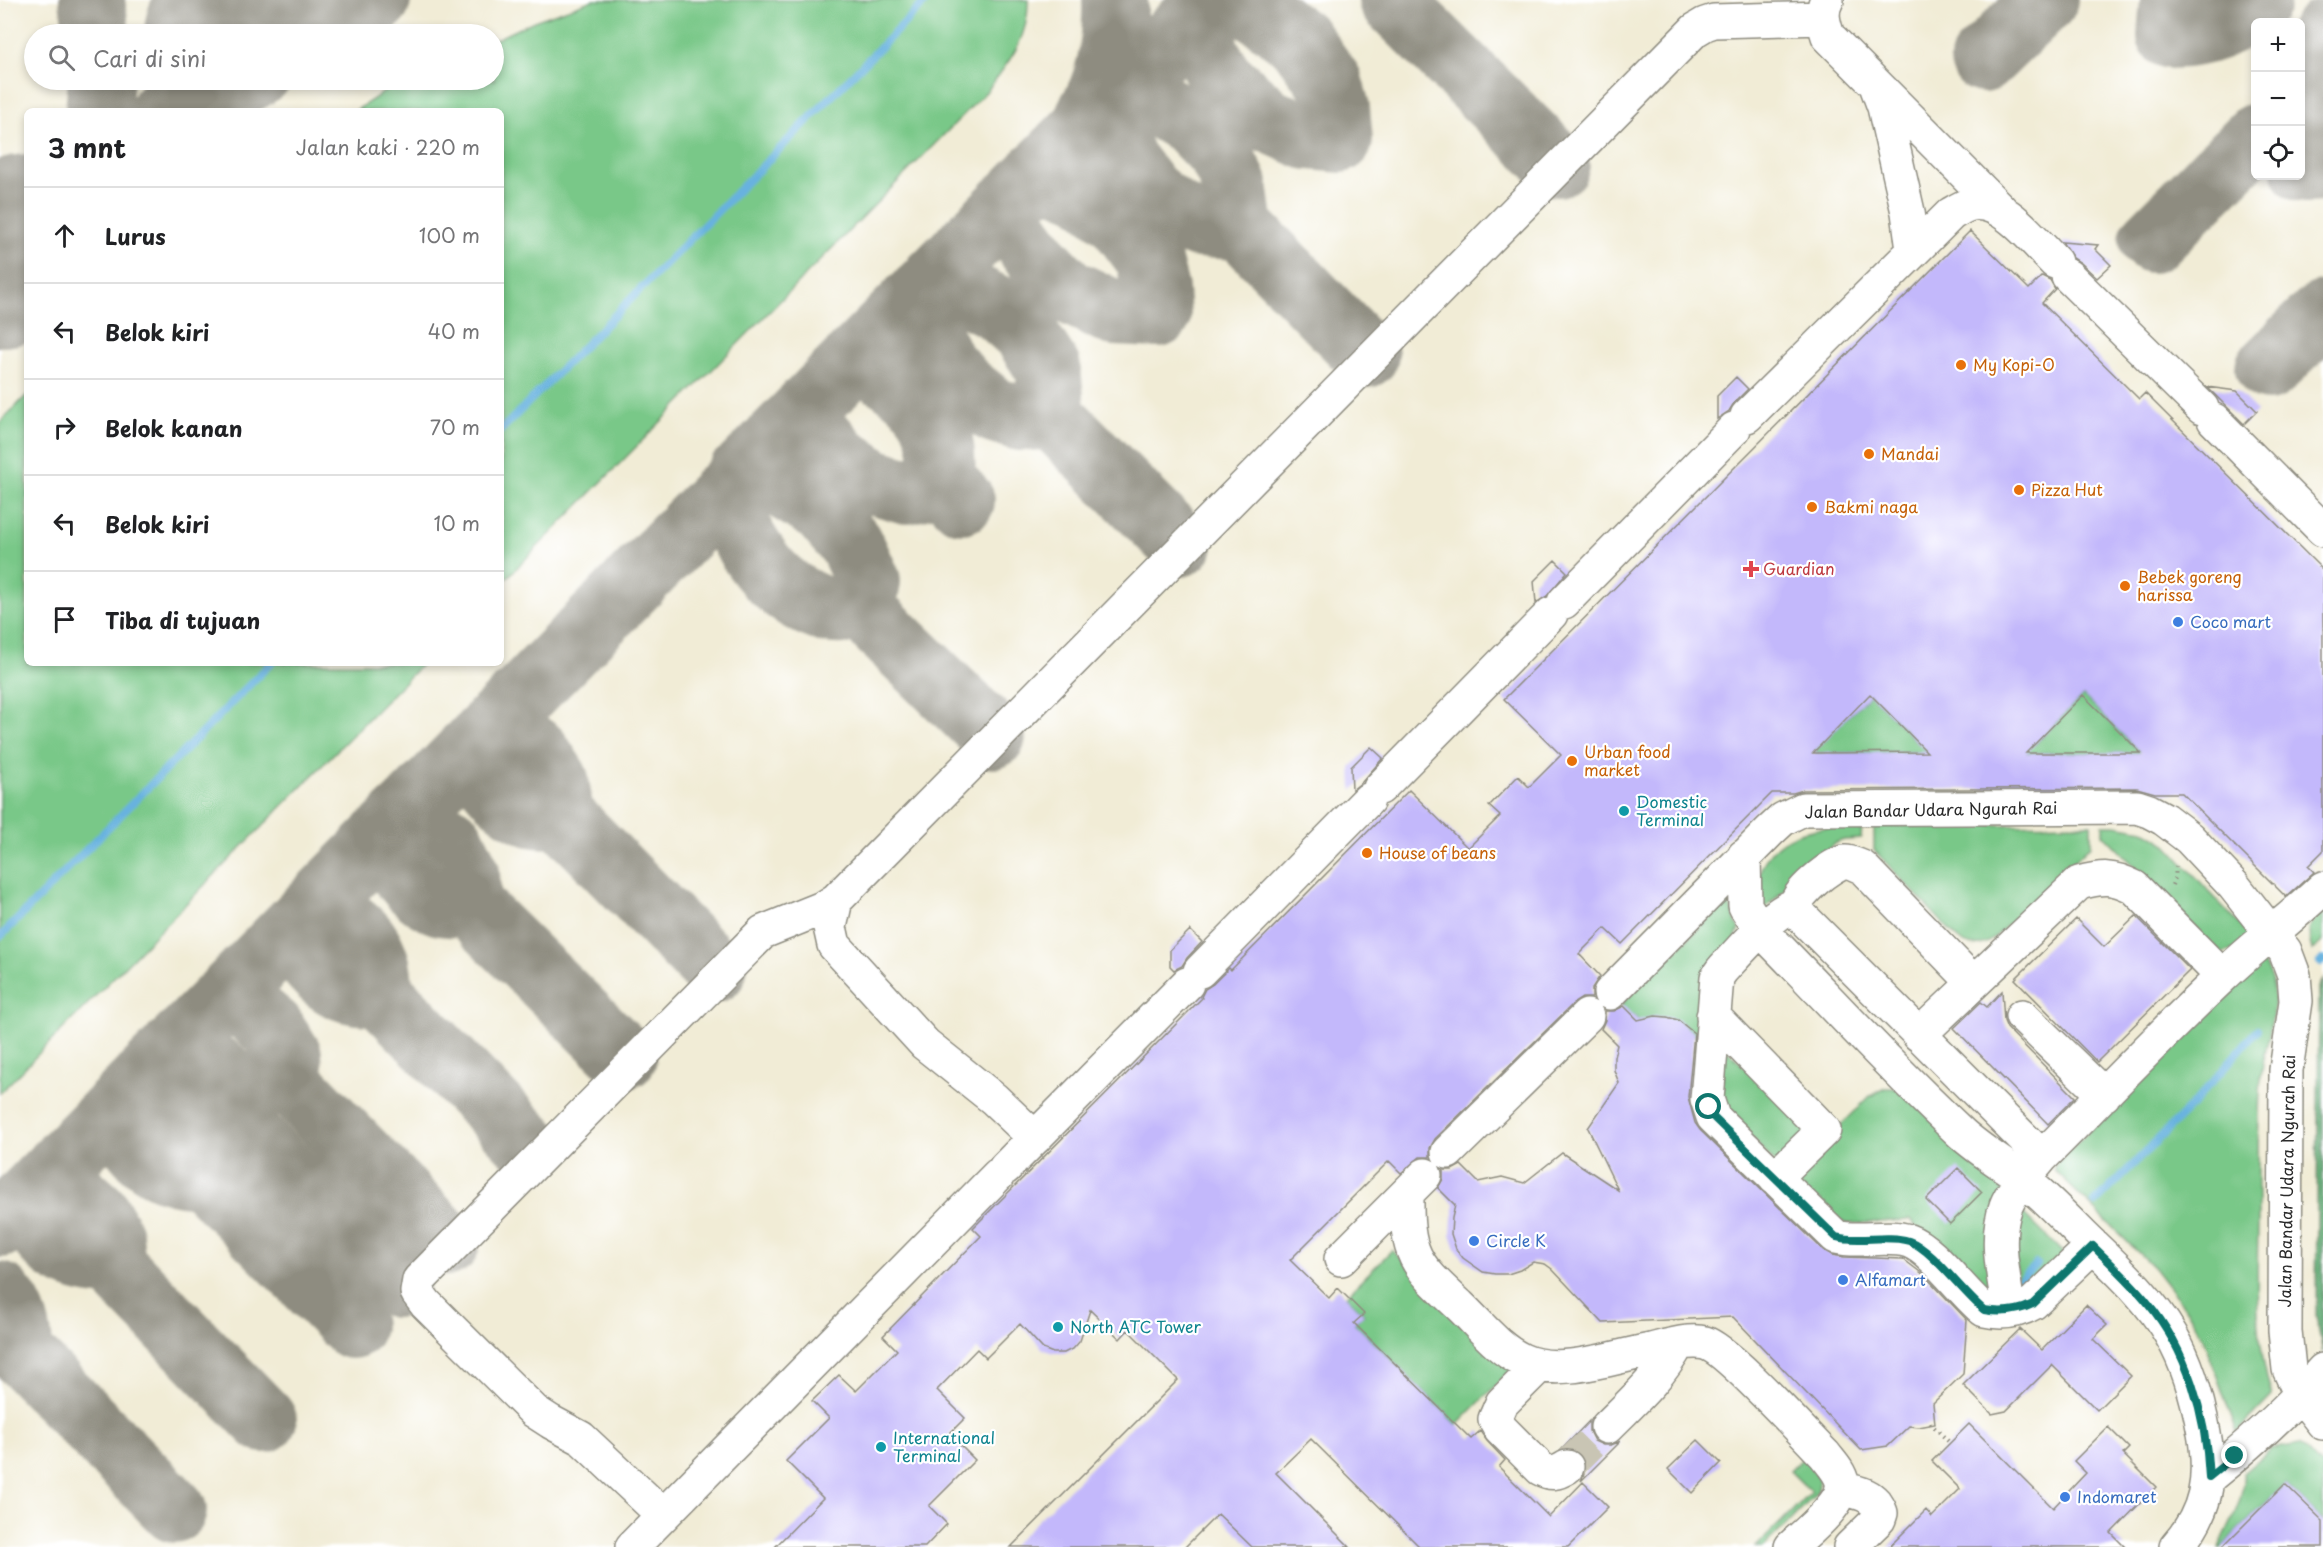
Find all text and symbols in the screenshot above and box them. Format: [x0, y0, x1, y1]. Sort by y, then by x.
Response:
map controls [2251, 18, 2305, 180]
button: + [2251, 18, 2305, 72]
search box [24, 24, 504, 90]
icon: search [45, 41, 78, 74]
text: Cari di sini [93, 41, 206, 74]
button: − [2251, 72, 2305, 126]
button: locate [2251, 126, 2305, 180]
text: 3 mnt [48, 128, 126, 167]
text: Jalan kaki · 220 m [296, 132, 480, 162]
icon: ahead [48, 219, 81, 252]
text: Lurus [105, 219, 166, 252]
text: 100 m [419, 220, 480, 250]
icon: left [48, 315, 81, 348]
text: Belok kiri [105, 315, 209, 348]
text: 40 m [428, 316, 480, 346]
place label: My Kopi-O [1973, 352, 2055, 376]
marker: My Kopi-O [1954, 358, 1968, 372]
icon: right [48, 411, 81, 444]
text: Belok kanan [105, 411, 242, 444]
text: 70 m [430, 412, 480, 442]
place label: Mandai [1881, 441, 1939, 465]
marker: Mandai [1862, 447, 1876, 461]
place label: Pizza Hut [2031, 477, 2103, 501]
marker: Pizza Hut [2012, 483, 2026, 497]
place label: Bakmi naga [1824, 494, 1918, 518]
marker: Bakmi naga [1805, 500, 1819, 514]
icon: left [48, 507, 81, 540]
text: Belok kiri [105, 507, 209, 540]
text: 10 m [433, 508, 480, 538]
place label: Guardian [1763, 556, 1835, 580]
marker: Guardian [1744, 562, 1758, 576]
place label: Bebek goreng harissa [2137, 564, 2242, 606]
marker: Bebek goreng harissa [2118, 579, 2132, 593]
icon: arrive [48, 603, 81, 636]
text: Tiba di tujuan [105, 603, 260, 636]
place label: Coco mart [2190, 609, 2271, 633]
marker: Coco mart [2171, 615, 2185, 629]
place label: Urban food market [1584, 739, 1671, 781]
marker: Urban food market [1565, 754, 1579, 768]
place label: Domestic Terminal [1636, 789, 1707, 831]
street label: Jalan Bandar Udara Ngurah Rai [1804, 795, 2058, 823]
marker: Domestic Terminal [1617, 804, 1631, 818]
place label: House of beans [1379, 840, 1496, 864]
marker: House of beans [1360, 846, 1374, 860]
street label: Jalan Bandar Udara Ngurah Rai [2272, 1054, 2300, 1308]
route start [1695, 1093, 1721, 1119]
place label: Circle K [1486, 1228, 1546, 1252]
marker: Circle K [1467, 1234, 1481, 1248]
place label: Alfamart [1855, 1267, 1926, 1291]
marker: Alfamart [1836, 1273, 1850, 1287]
place label: North ATC Tower [1070, 1314, 1201, 1338]
marker: North ATC Tower [1051, 1320, 1065, 1334]
place label: International Terminal [893, 1425, 995, 1467]
marker: International Terminal [874, 1440, 888, 1454]
route end [2221, 1442, 2247, 1468]
place label: Indomaret [2077, 1484, 2157, 1508]
marker: Indomaret [2058, 1490, 2072, 1504]

